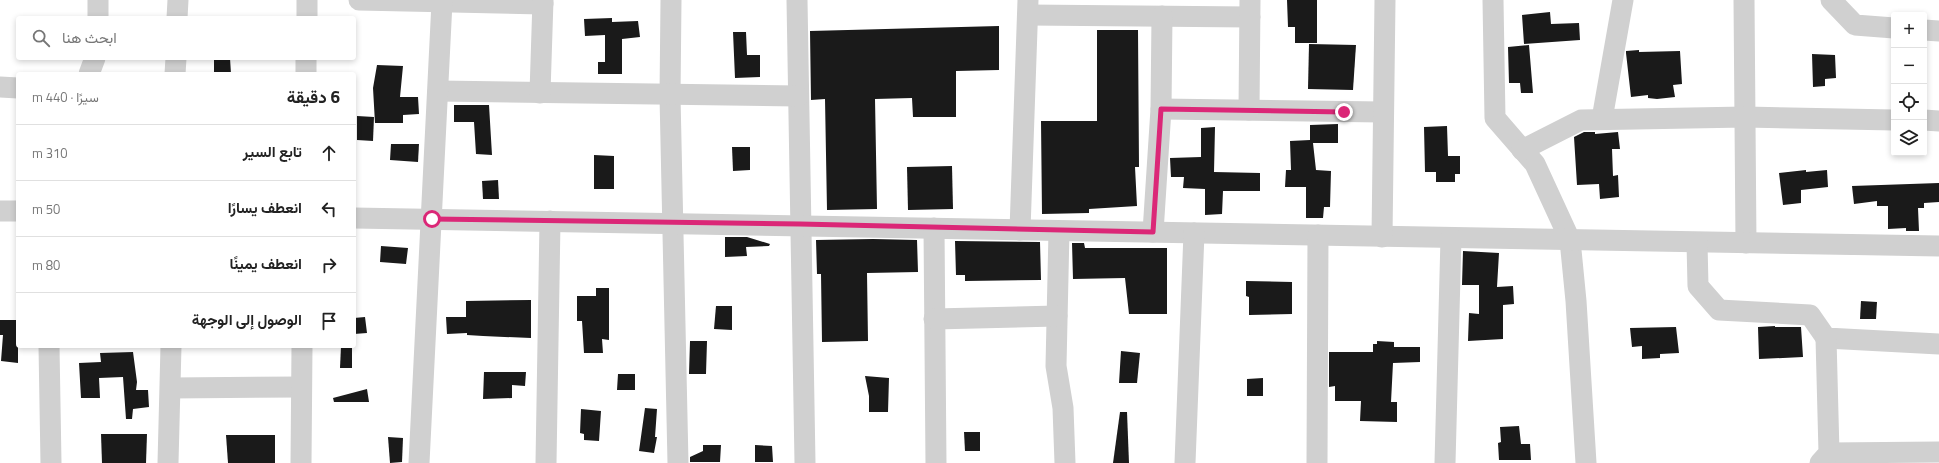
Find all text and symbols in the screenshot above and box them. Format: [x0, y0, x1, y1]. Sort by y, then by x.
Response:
map controls [1891, 12, 1927, 156]
button: + [1891, 12, 1927, 48]
search box [16, 16, 356, 60]
text: ابحث هنا [62, 26, 117, 49]
icon: search [30, 27, 52, 49]
button: − [1891, 48, 1927, 84]
text: 6 دقيقة [287, 84, 340, 110]
button: locate [1891, 84, 1927, 120]
text: سيرًا · 440 m [32, 87, 99, 107]
route end [1335, 103, 1353, 121]
button: layers [1891, 120, 1927, 156]
text: تابع السير [243, 140, 302, 163]
icon: ahead [318, 142, 340, 164]
text: 310 m [32, 143, 68, 163]
text: انعطف يسارًا [228, 196, 302, 219]
icon: left [318, 198, 340, 220]
text: 50 m [32, 199, 60, 219]
route start [423, 210, 441, 228]
text: انعطف يمينًا [230, 252, 302, 275]
icon: right [318, 254, 340, 276]
text: 80 m [32, 255, 60, 275]
text: الوصول إلى الوجهة [192, 308, 302, 331]
icon: arrive [318, 310, 340, 332]

